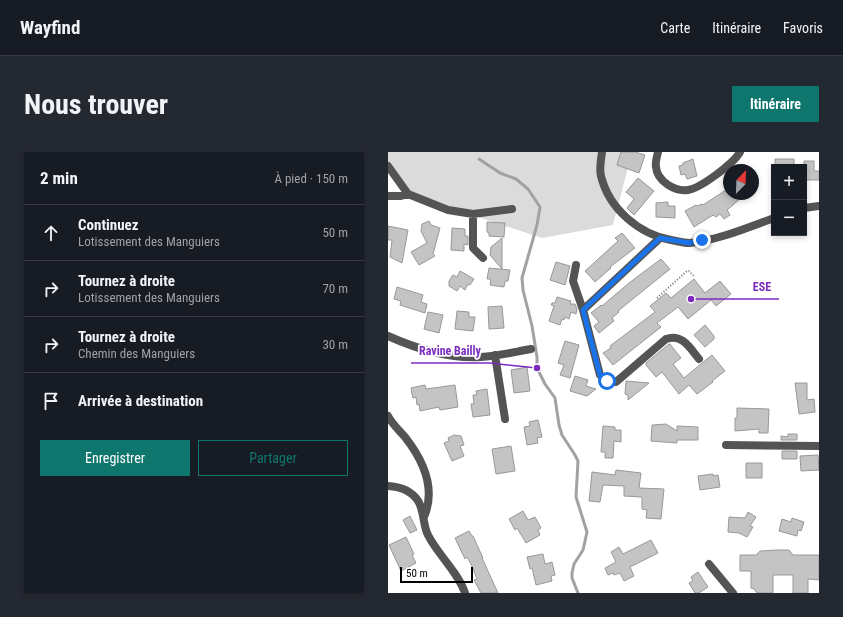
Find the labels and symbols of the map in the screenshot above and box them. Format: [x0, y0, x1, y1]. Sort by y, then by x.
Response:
north arrow [723, 164, 759, 200]
route end [693, 231, 711, 249]
callout: ESE [745, 275, 779, 299]
text: ESE [753, 280, 771, 294]
callout: Ravine Bailly [411, 339, 489, 363]
text: Ravine Bailly [419, 344, 482, 358]
route start [598, 372, 616, 390]
scale bar [400, 565, 473, 584]

